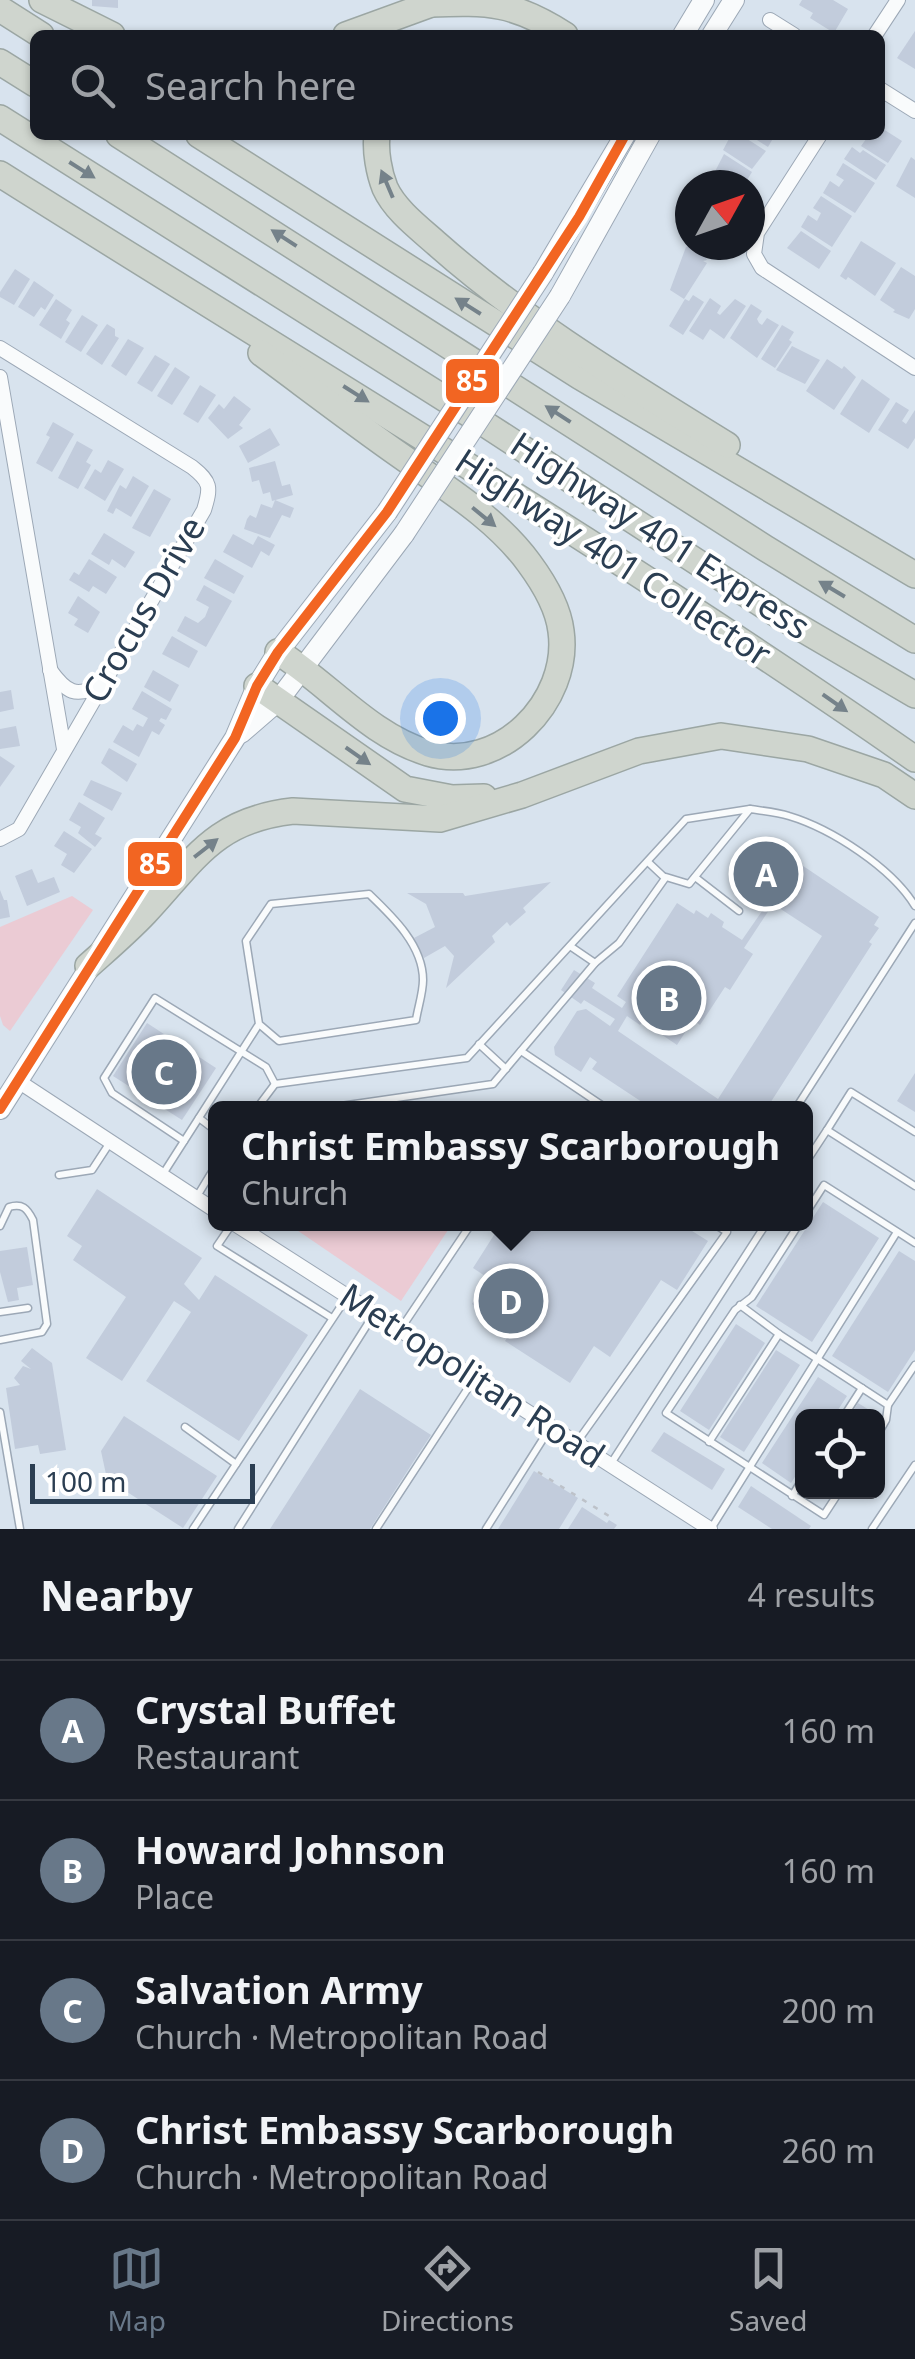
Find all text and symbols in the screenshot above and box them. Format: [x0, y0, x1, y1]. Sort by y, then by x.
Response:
search box [30, 30, 885, 140]
icon: search [65, 58, 120, 113]
text: Search here [145, 59, 356, 111]
one-way arrow [69, 160, 96, 179]
one-way arrow [379, 169, 395, 199]
north arrow [675, 170, 765, 260]
one-way arrow [271, 230, 298, 248]
one-way arrow [455, 297, 482, 316]
line badge: 85 [444, 357, 501, 405]
text: 85 [456, 361, 488, 399]
one-way arrow [342, 385, 370, 403]
one-way arrow [544, 406, 571, 424]
street label: Highway 401 Express [502, 420, 820, 649]
street label: Highway 401 Collector [447, 437, 781, 677]
one-way arrow [471, 506, 496, 527]
street label: Crocus Drive [70, 507, 215, 711]
one-way arrow [818, 581, 846, 598]
your location [415, 693, 466, 744]
one-way arrow [821, 693, 848, 712]
one-way arrow [345, 746, 371, 765]
pin: A [734, 836, 798, 912]
one-way arrow [193, 838, 218, 859]
line badge: 85 [126, 840, 184, 888]
text: 85 [139, 844, 171, 882]
pin: B [636, 960, 702, 1036]
pin: C [132, 1034, 196, 1110]
popup [208, 1101, 813, 1231]
text: Christ Embassy Scarborough [241, 1119, 780, 1171]
text: Church [241, 1171, 348, 1214]
pin: D [478, 1264, 544, 1338]
street label: Metropolitan Road [331, 1271, 614, 1478]
map controls [795, 1409, 885, 1499]
button: locate [795, 1409, 885, 1499]
scale bar [30, 1459, 255, 1504]
text: 100 m [45, 1462, 127, 1500]
text: Nearby [40, 1566, 193, 1623]
text: 4 results [748, 1573, 875, 1616]
text: Crystal Buffet [135, 1683, 396, 1735]
text: A [61, 1709, 84, 1752]
text: 160 m [782, 1709, 875, 1752]
text: Restaurant [135, 1735, 299, 1778]
text: Howard Johnson [135, 1823, 446, 1875]
text: B [62, 1849, 83, 1892]
text: 160 m [782, 1849, 875, 1892]
text: Place [135, 1875, 214, 1918]
text: Salvation Army [135, 1963, 423, 2015]
text: C [62, 1989, 83, 2032]
text: 200 m [782, 1989, 875, 2032]
text: Church · Metropolitan Road [135, 2015, 548, 2058]
text: Christ Embassy Scarborough [135, 2103, 674, 2155]
text: D [61, 2129, 84, 2172]
text: 260 m [782, 2129, 875, 2172]
text: Church · Metropolitan Road [135, 2155, 548, 2198]
tab: Map [108, 2241, 166, 2339]
tab: Directions [381, 2241, 514, 2339]
tab: Saved [729, 2241, 807, 2339]

